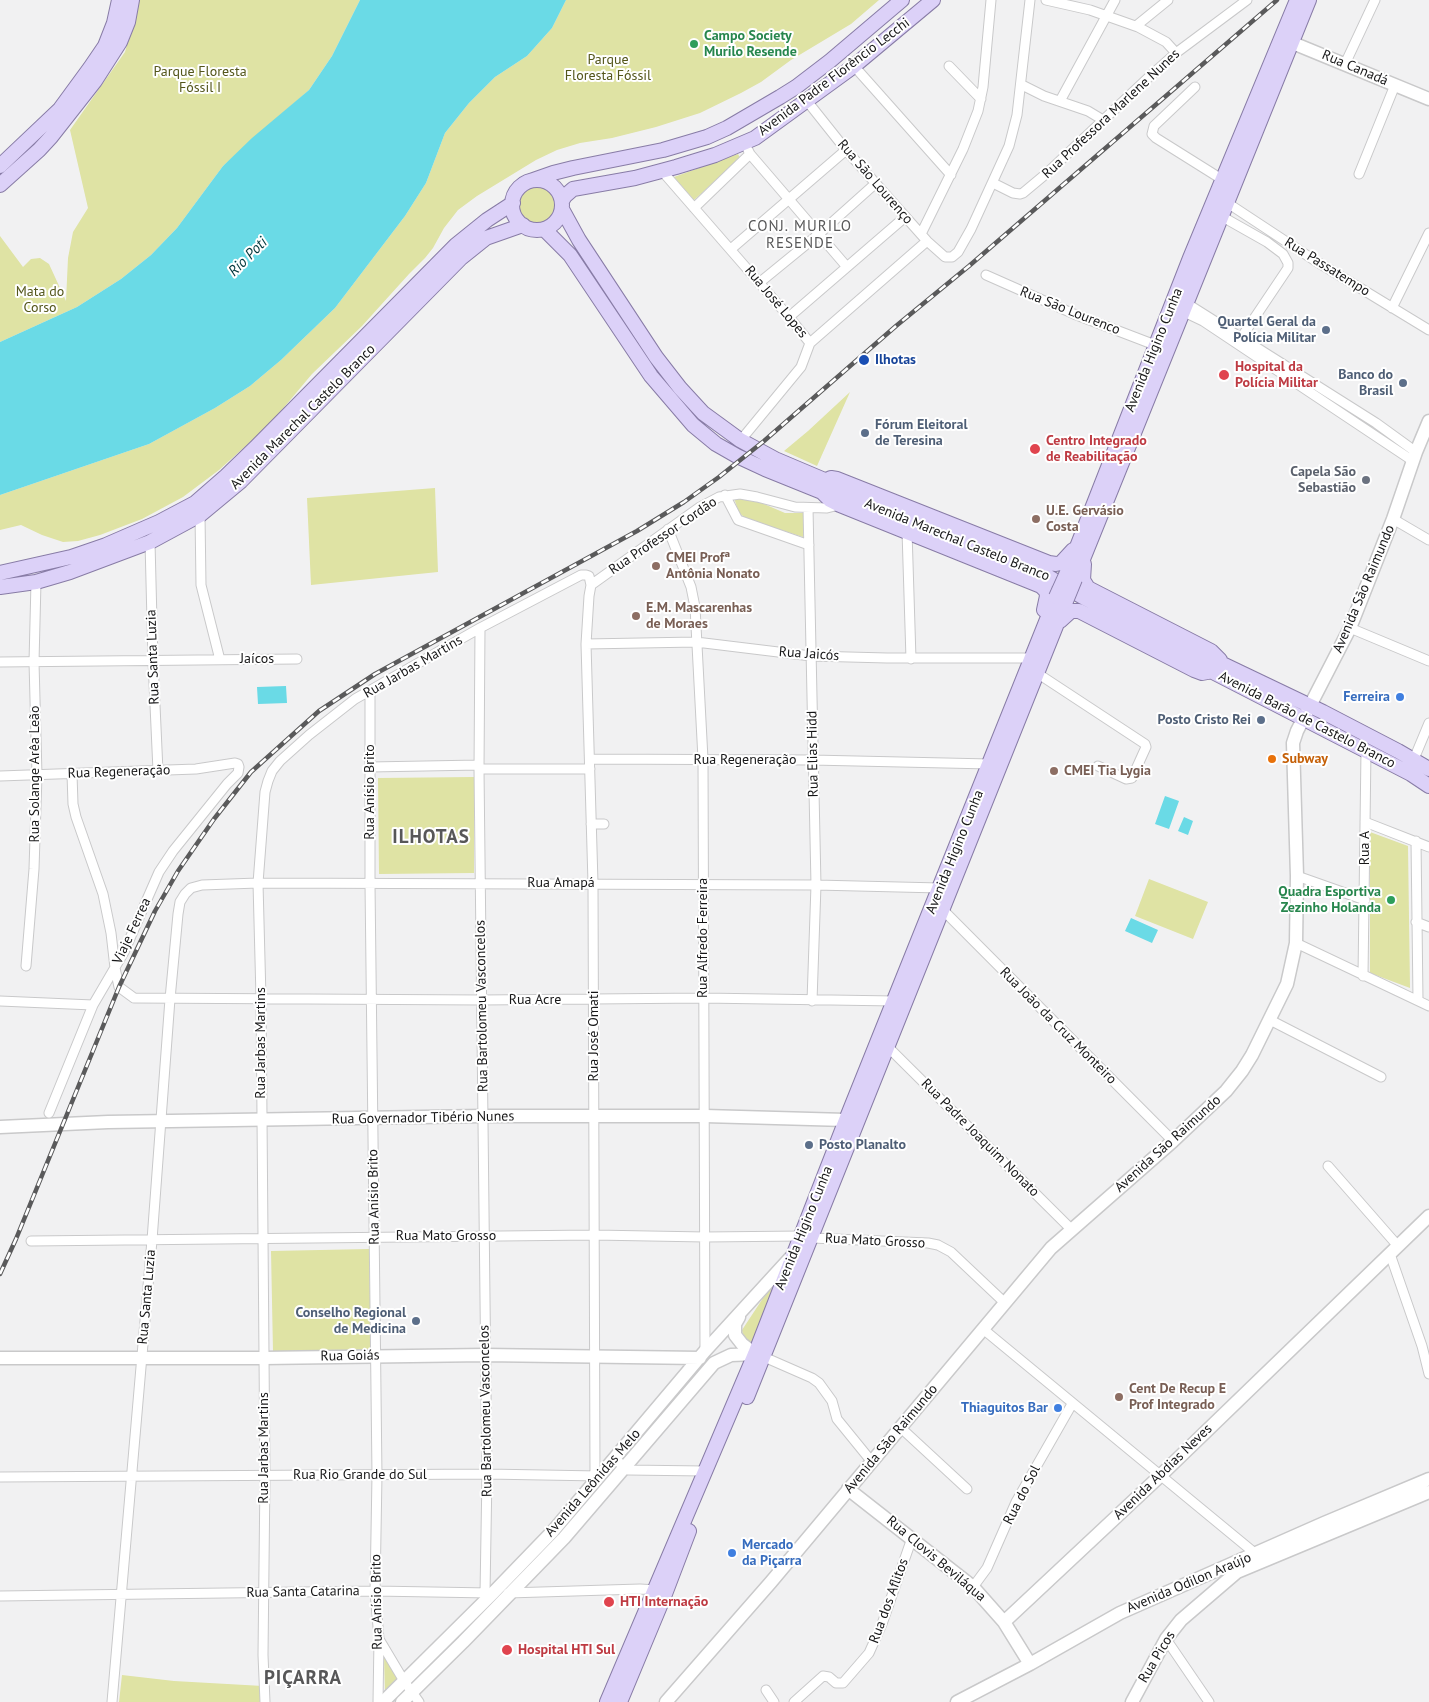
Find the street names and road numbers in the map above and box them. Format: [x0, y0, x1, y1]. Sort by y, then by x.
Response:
street label: Avenida Padre Florêncio Lecchi [755, 15, 913, 139]
street label: Rua Professora Marlene Nunes [1039, 46, 1183, 182]
street label: Rua Canadá [1319, 47, 1391, 89]
street label: Rua São Lourenço [834, 136, 916, 228]
street label: Rua Passatempo [1281, 234, 1373, 300]
street label: Rua José Lopes [741, 262, 811, 342]
street label: Rua São Lourenco [1017, 283, 1123, 339]
street label: Avenida Higino Cunha [1122, 286, 1186, 414]
street label: Avenida Marechal Castelo Branco [227, 341, 379, 493]
street label: Rua Professor Cordão [606, 494, 720, 578]
street label: Avenida Marechal Castelo Branco [862, 495, 1052, 585]
street label: Avenida São Raimundo [1329, 523, 1399, 655]
street label: Rua Santa Luzia [143, 609, 163, 705]
street label: Rua Jarbas Martins [360, 632, 466, 702]
street label: Rua Jaicós [778, 644, 840, 664]
street label: Jaícos [240, 651, 274, 667]
street label: Avenida Barão de Castelo Branco [1216, 668, 1398, 772]
street label: Rua Solange Arêa Leão [27, 705, 43, 843]
street label: Rua Elias Hidd [804, 711, 822, 797]
street label: Rua Anísio Brito [362, 744, 378, 840]
street label: Rua Regeneração [694, 752, 796, 768]
street label: Rua Regeneração [67, 762, 171, 782]
street label: Avenida Higino Cunha [923, 788, 987, 916]
street label: Rua A [1357, 831, 1373, 865]
street label: Rua Amapá [527, 875, 595, 891]
street label: Rua Alfredo Ferreira [695, 878, 711, 998]
street label: Viaje Ferrea [109, 895, 155, 967]
street label: Rua Bartolomeu Vasconcelos [472, 920, 492, 1092]
street label: Rua João da Cruz Monteiro [996, 964, 1120, 1088]
street label: Rua Jarbas Martins [253, 987, 269, 1099]
street label: Rua José Omati [586, 990, 602, 1082]
street label: Rua Acre [509, 992, 561, 1008]
street label: Rua Padre Joaquim Nonato [918, 1076, 1042, 1200]
street label: Avenida São Raimundo [1111, 1092, 1225, 1196]
street label: Rua Governador Tibério Nunes [332, 1108, 514, 1128]
street label: Rua Anísio Brito [365, 1149, 383, 1245]
street label: Avenida Higino Cunha [772, 1164, 836, 1292]
street label: Rua Mato Grosso [396, 1228, 496, 1244]
street label: Rua Mato Grosso [824, 1230, 926, 1252]
street label: Rua Santa Luzia [134, 1249, 160, 1345]
street label: Rua Bartolomeu Vasconcelos [476, 1325, 496, 1497]
street label: Rua Goiás [320, 1347, 380, 1365]
street label: Avenida São Raimundo [840, 1381, 942, 1497]
street label: Rua Jarbas Martins [256, 1392, 272, 1504]
street label: Avenida Abdias Neves [1110, 1421, 1216, 1523]
street label: Avenida Leônidas Melo [542, 1426, 644, 1540]
street label: Rua do Sol [1000, 1463, 1044, 1527]
street label: Rua Rio Grande do Sul [293, 1467, 427, 1483]
street label: Rua Clovis Beviláqua [883, 1513, 989, 1605]
street label: Avenida Odilon Araújo [1124, 1549, 1254, 1617]
street label: Rua Anísio Brito [368, 1554, 386, 1650]
street label: Rua dos Aflitos [866, 1556, 912, 1646]
street label: Rua Santa Catarina [246, 1583, 360, 1601]
street label: Rua Picos [1135, 1628, 1179, 1686]

